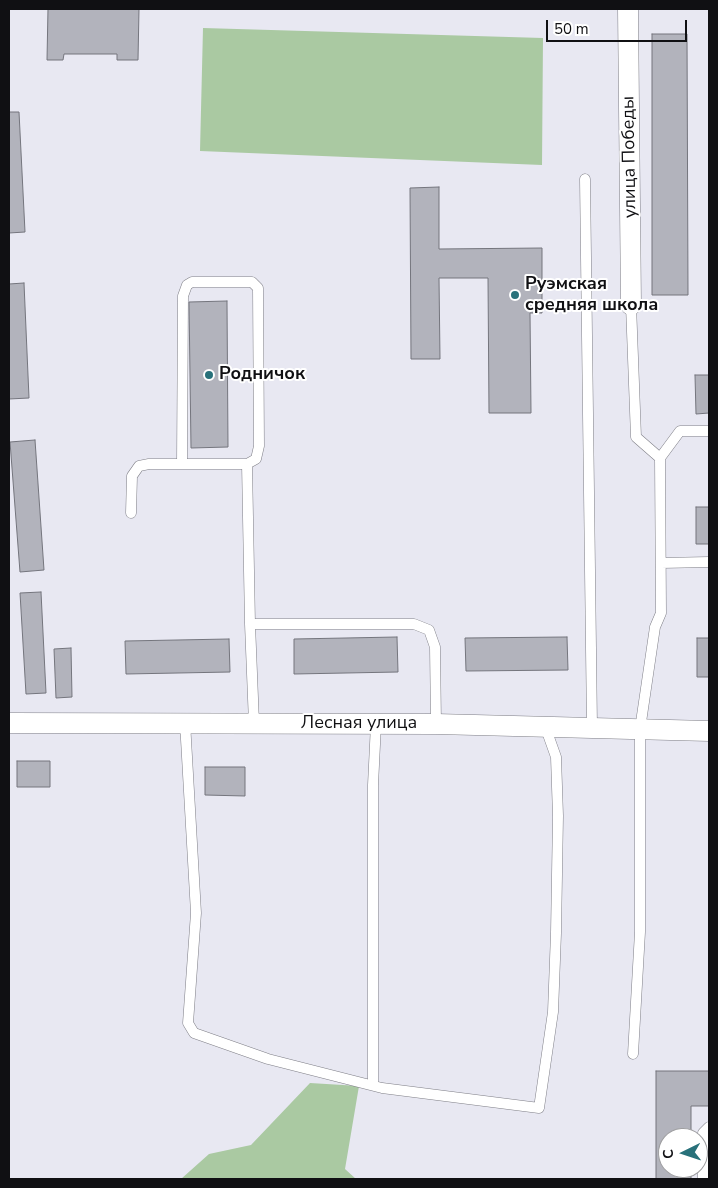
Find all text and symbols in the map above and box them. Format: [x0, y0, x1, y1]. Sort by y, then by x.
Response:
scale bar [548, 10, 689, 42]
text: 50 m [554, 19, 589, 39]
street label: улица Победы [618, 96, 642, 218]
place label: Руэмская средняя школа [525, 274, 658, 316]
marker: Руэмская средняя школа [509, 289, 521, 301]
place label: Родничок [219, 364, 305, 386]
marker: Родничок [203, 369, 215, 381]
street label: Лесная улица [301, 713, 417, 735]
north arrow [658, 1128, 708, 1178]
text: С [659, 1149, 678, 1159]

